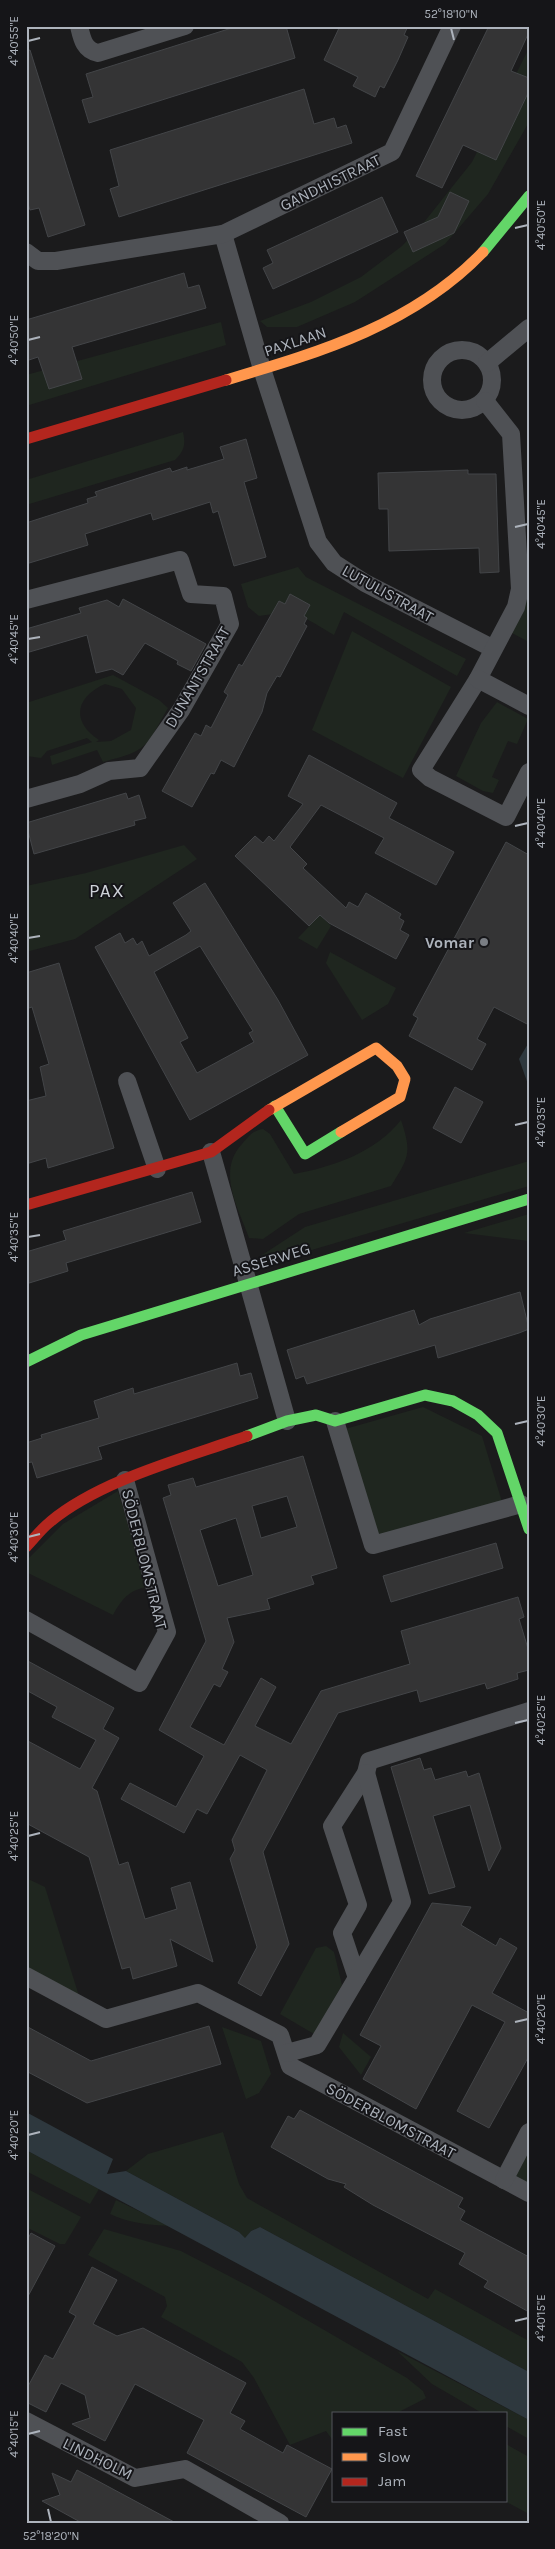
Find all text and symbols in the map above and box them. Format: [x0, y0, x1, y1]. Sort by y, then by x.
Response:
text: 52°18'10"N [424, 7, 478, 21]
text: 4°40'55"E [7, 16, 21, 66]
street label: GANDHISTRAAT [277, 150, 384, 215]
text: 4°40'50"E [534, 200, 548, 250]
text: 4°40'50"E [7, 315, 21, 365]
street label: PAXLAAN [262, 322, 329, 360]
text: 4°40'45"E [534, 499, 548, 549]
street label: LUTULISTRAAT [339, 561, 437, 626]
text: 4°40'45"E [7, 614, 21, 664]
street label: DUNANTSTRAAT [161, 623, 234, 731]
text: 4°40'40"E [534, 798, 548, 848]
district label: PAX [89, 880, 125, 902]
text: 4°40'40"E [7, 913, 21, 963]
place label: Vomar [425, 933, 475, 952]
marker: Vomar [478, 936, 490, 948]
text: 4°40'35"E [534, 1097, 548, 1147]
text: 4°40'35"E [7, 1212, 21, 1262]
street label: ASSERWEG [230, 1239, 313, 1280]
text: 4°40'30"E [534, 1396, 548, 1446]
street label: SÖDERBLOMSTRAAT [118, 1487, 171, 1631]
text: 4°40'30"E [7, 1512, 21, 1562]
text: 4°40'25"E [534, 1695, 548, 1745]
text: 4°40'25"E [7, 1811, 21, 1861]
text: 4°40'20"E [534, 1994, 548, 2044]
street label: SÖDERBLOMSTRAAT [323, 2078, 459, 2163]
text: 4°40'20"E [7, 2110, 21, 2160]
text: 4°40'15"E [534, 2294, 548, 2342]
text: 4°40'15"E [7, 2410, 21, 2458]
legend [332, 2412, 508, 2502]
text: Fast [378, 2422, 408, 2440]
street label: LINDHOLM [60, 2433, 136, 2484]
text: Slow [378, 2448, 410, 2466]
text: Jam [378, 2472, 406, 2490]
text: 52°18'20"N [23, 2529, 79, 2543]

